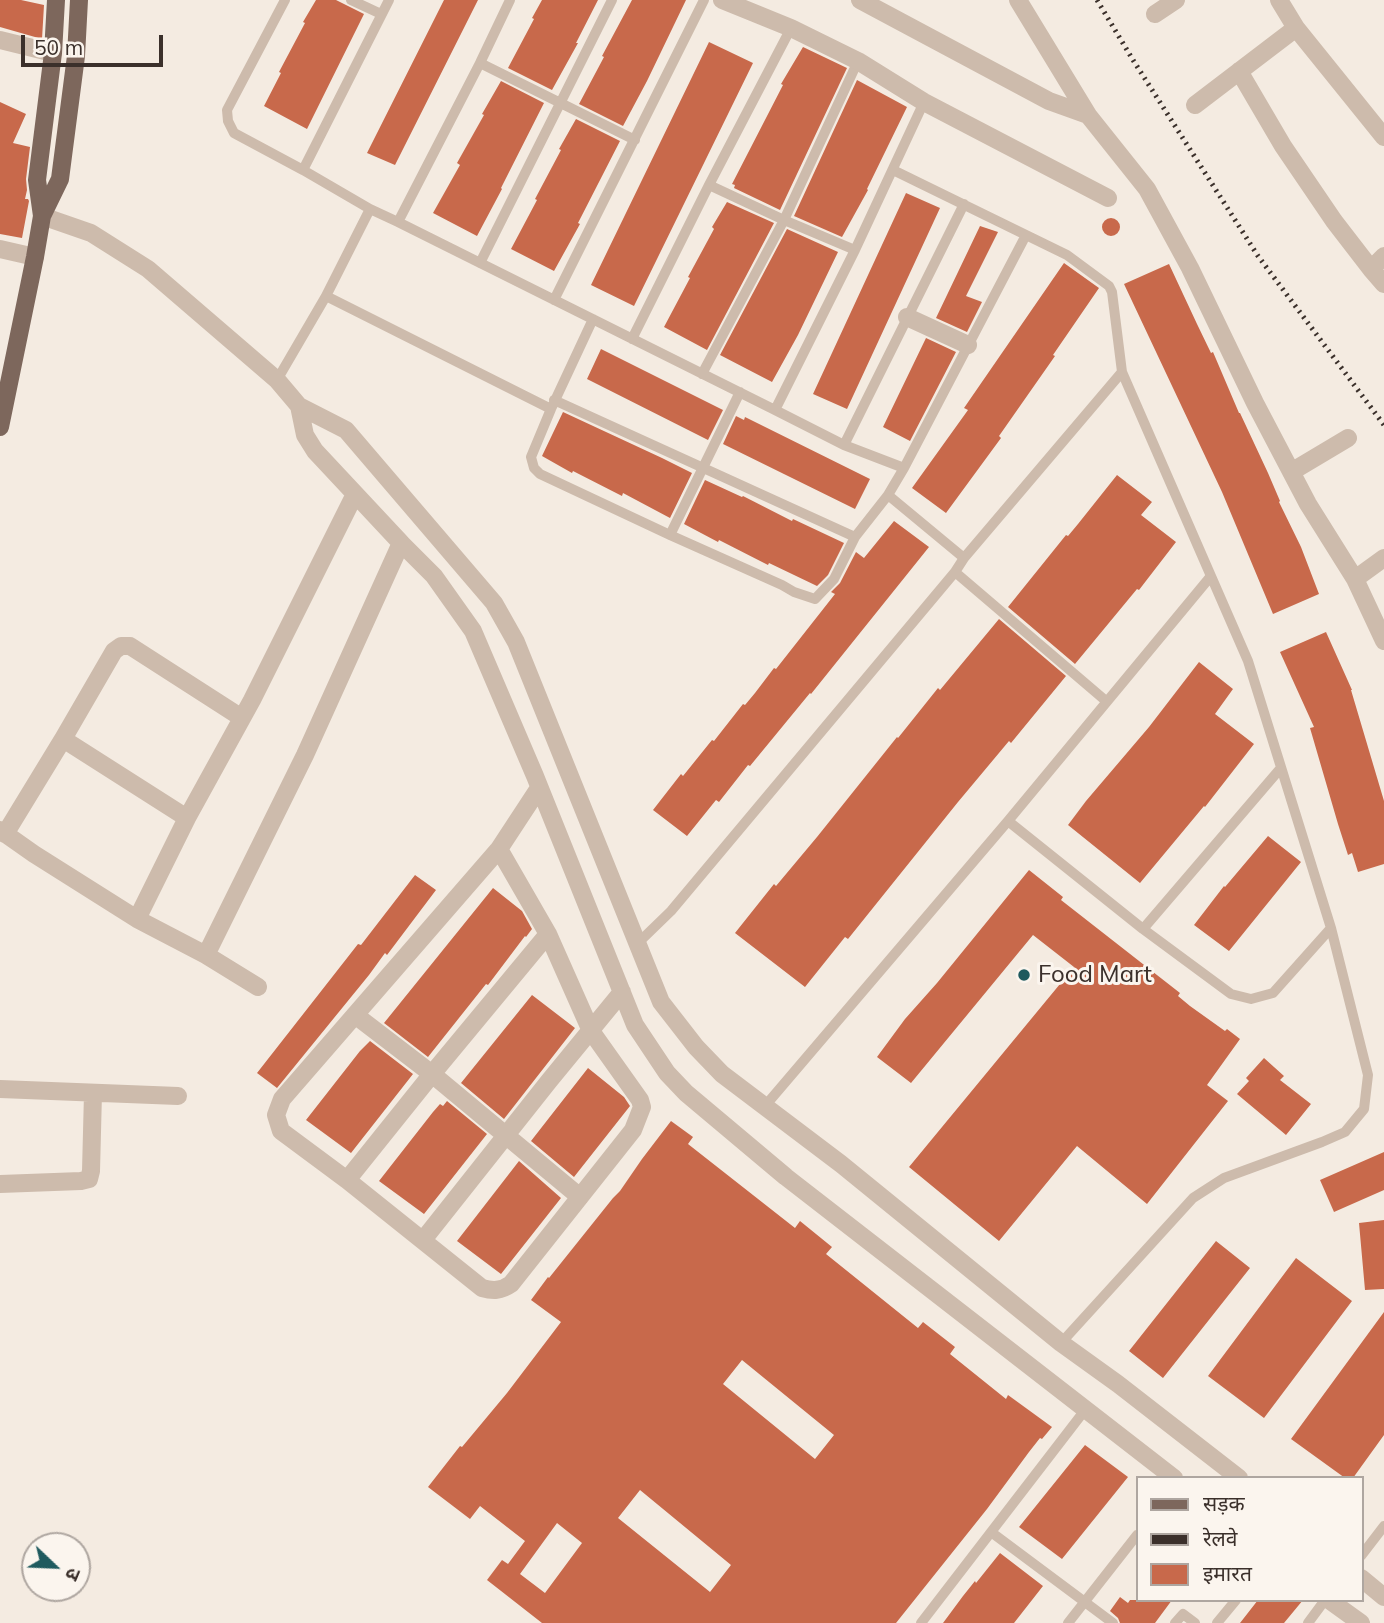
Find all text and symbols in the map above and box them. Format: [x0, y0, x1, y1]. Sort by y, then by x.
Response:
scale bar [24, 21, 166, 65]
text: 50 m [34, 34, 83, 60]
place label: Food Mart [1038, 961, 1152, 989]
marker: Food Mart [1016, 967, 1032, 983]
legend [1136, 1476, 1363, 1602]
text: सड़क [1203, 1490, 1245, 1516]
text: रेलवे [1203, 1525, 1238, 1551]
north arrow [21, 1532, 91, 1602]
text: इमारत [1203, 1560, 1252, 1586]
text: उ [60, 1565, 87, 1584]

